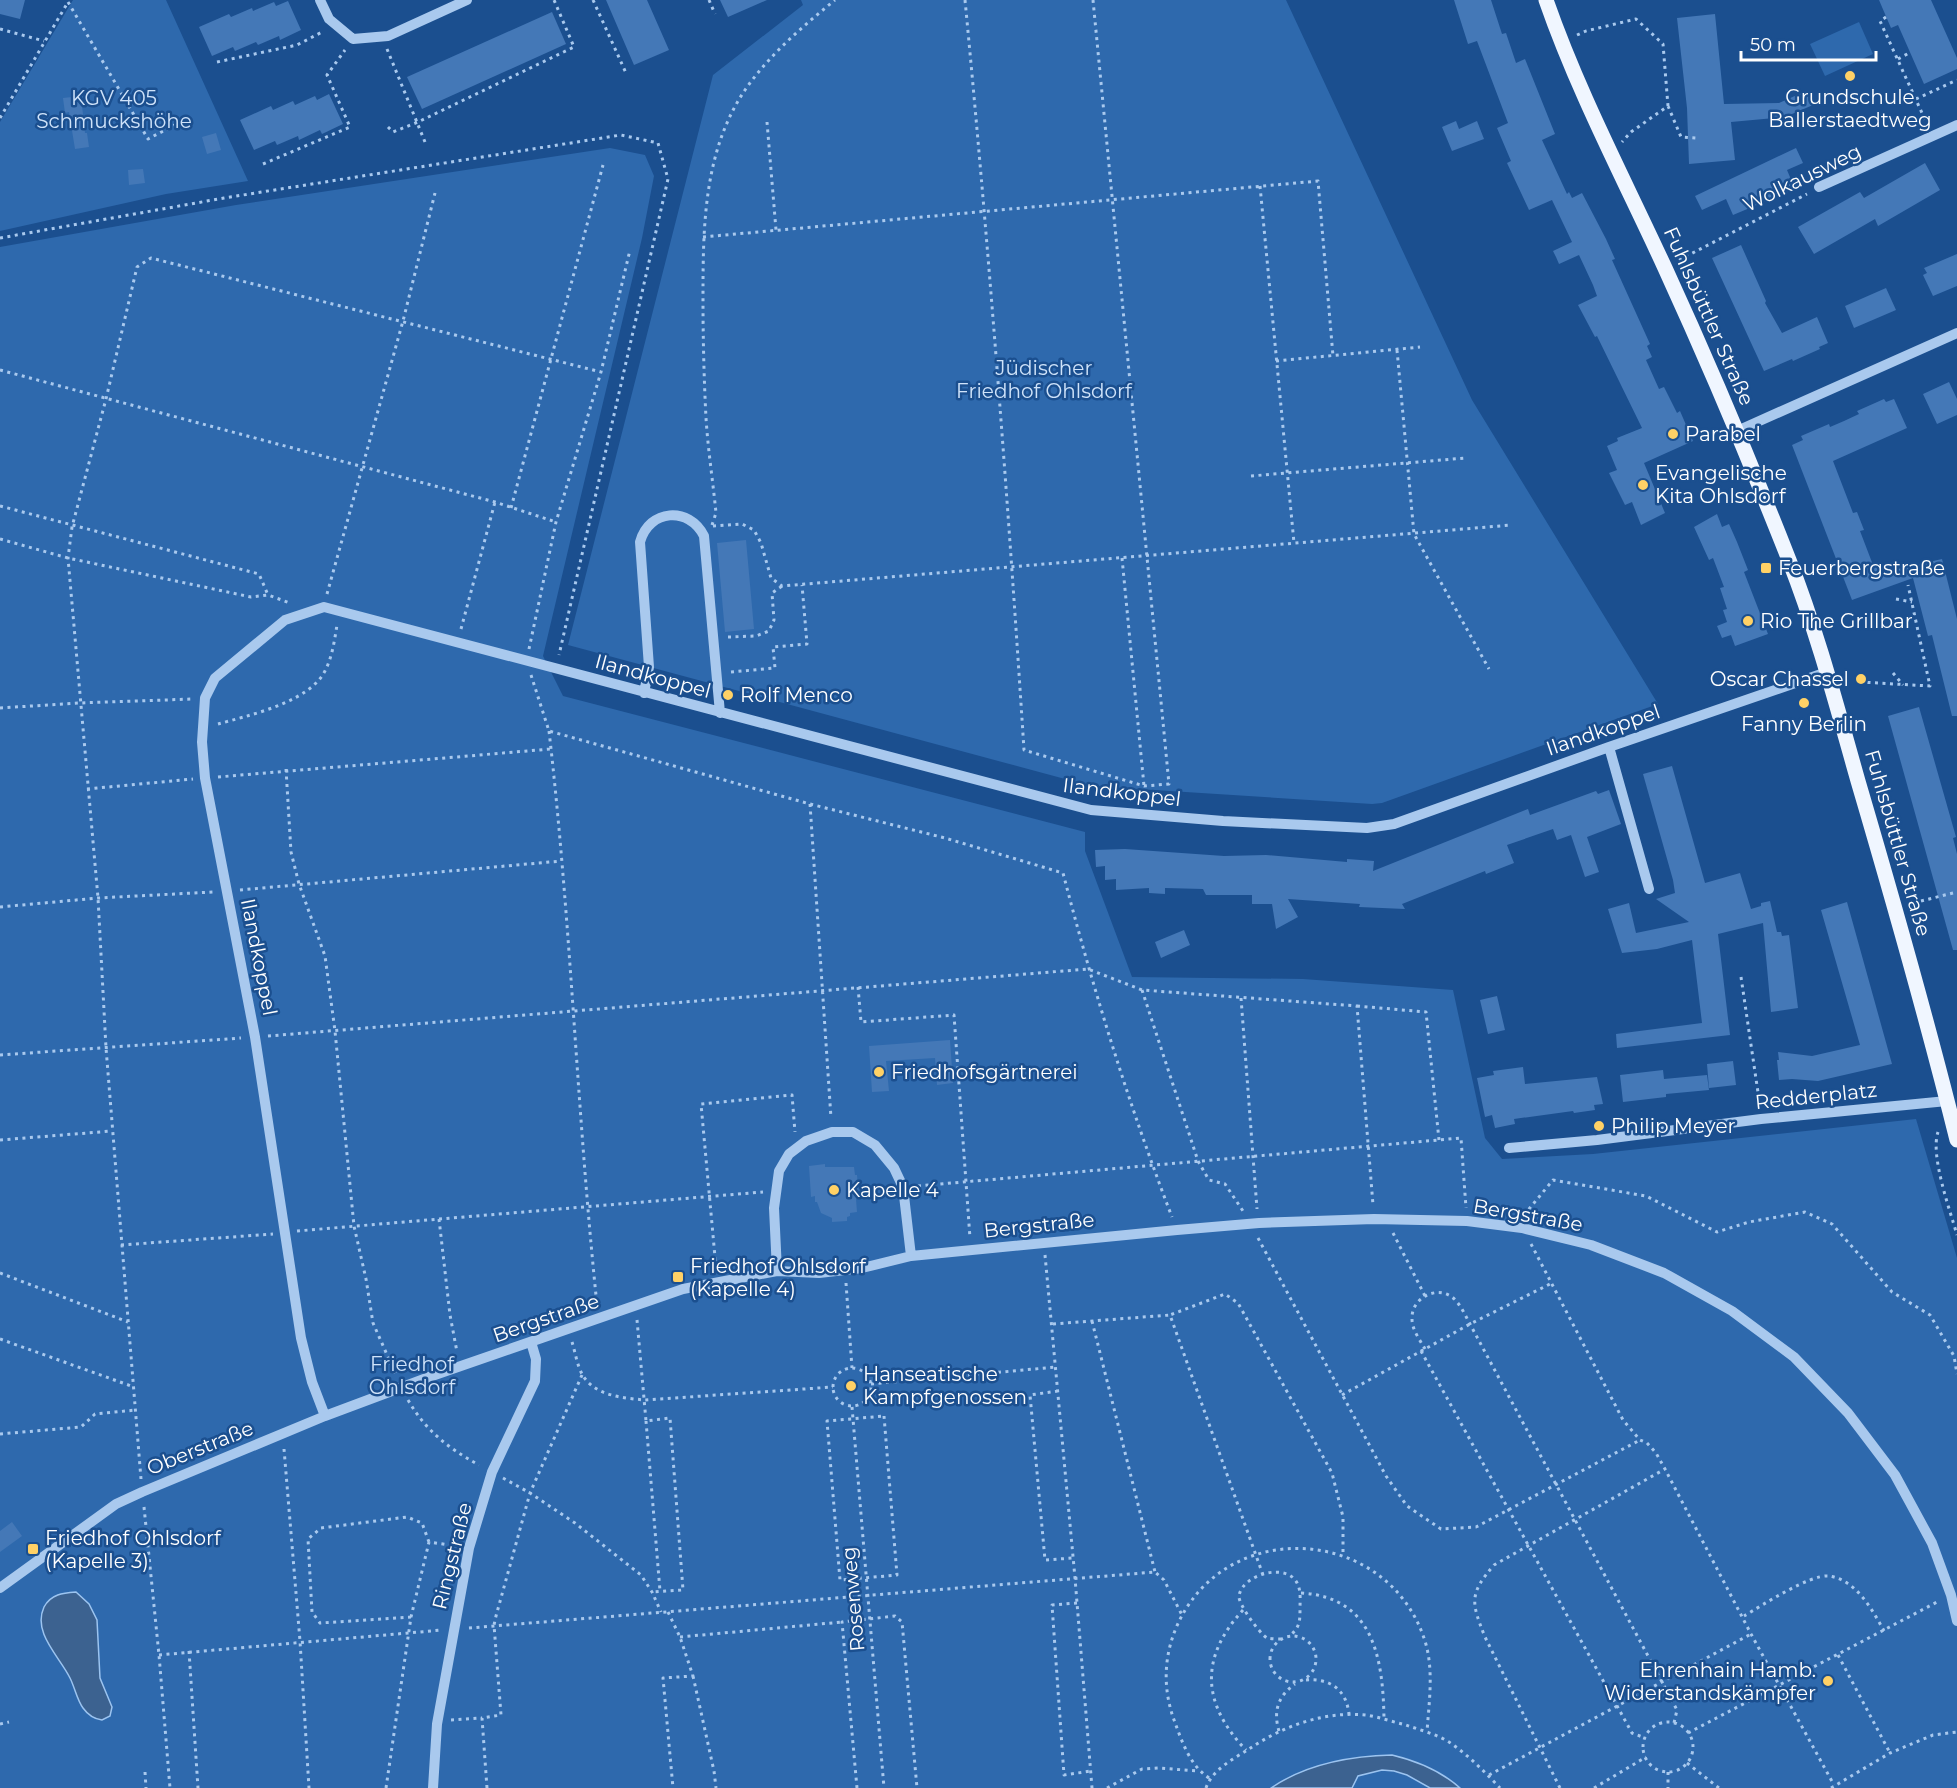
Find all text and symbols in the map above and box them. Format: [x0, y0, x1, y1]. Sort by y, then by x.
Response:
scale bar [1741, 24, 1876, 62]
text: 50 m [1750, 34, 1796, 56]
marker: Grundschule Ballerstaedtweg [1843, 69, 1857, 83]
place label: Grundschule Ballerstaedtweg [1768, 85, 1932, 132]
park label: KGV 405 Schmuckshöhe [36, 86, 192, 133]
street label: Wolkausweg [1739, 139, 1865, 217]
street label: Fuhlsbüttler Straße [1659, 223, 1759, 409]
park label: Jüdischer Friedhof Ohlsdorf [956, 356, 1133, 403]
place label: Parabel [1685, 422, 1761, 446]
marker: Parabel [1666, 427, 1680, 441]
place label: Evangelische Kita Ohlsdorf [1655, 461, 1787, 508]
marker: Evangelische Kita Ohlsdorf [1636, 478, 1650, 492]
place label: Feuerbergstraße [1778, 556, 1945, 580]
marker: Feuerbergstraße [1759, 561, 1773, 575]
place label: Rio The Grillbar [1760, 609, 1913, 633]
marker: Rio The Grillbar [1741, 614, 1755, 628]
street label: Ilandkoppel [592, 649, 714, 703]
place label: Oscar Chassel [1710, 667, 1849, 691]
marker: Oscar Chassel [1854, 672, 1868, 686]
place label: Rolf Menco [740, 683, 853, 707]
marker: Rolf Menco [721, 688, 735, 702]
marker: Fanny Berlin [1797, 696, 1811, 710]
street label: Ilandkoppel [1543, 699, 1663, 761]
place label: Fanny Berlin [1741, 712, 1867, 736]
street label: Fuhlsbüttler Straße [1860, 747, 1936, 939]
street label: Ilandkoppel [1061, 773, 1183, 811]
street label: Ilandkoppel [236, 896, 282, 1018]
place label: Friedhofsgärtnerei [891, 1060, 1078, 1084]
marker: Friedhofsgärtnerei [872, 1065, 886, 1079]
street label: Redderplatz [1754, 1078, 1878, 1114]
place label: Philip Meyer [1611, 1114, 1736, 1138]
marker: Philip Meyer [1592, 1119, 1606, 1133]
place label: Kapelle 4 [846, 1178, 939, 1202]
marker: Kapelle 4 [827, 1183, 841, 1197]
street label: Bergstraße [1471, 1194, 1585, 1236]
street label: Bergstraße [983, 1207, 1095, 1243]
place label: Friedhof Ohlsdorf (Kapelle 4) [690, 1254, 867, 1301]
marker: Friedhof Ohlsdorf (Kapelle 4) [671, 1270, 685, 1284]
street label: Bergstraße [490, 1289, 602, 1347]
park label: Friedhof Ohlsdorf [369, 1352, 456, 1399]
place label: Hanseatische Kampfgenossen [863, 1362, 1027, 1409]
marker: Hanseatische Kampfgenossen [844, 1379, 858, 1393]
street label: Oberstraße [143, 1416, 257, 1480]
street label: Ringstraße [427, 1500, 477, 1612]
place label: Friedhof Ohlsdorf (Kapelle 3) [45, 1526, 222, 1573]
marker: Friedhof Ohlsdorf (Kapelle 3) [26, 1542, 40, 1556]
street label: Rosenweg [836, 1546, 870, 1652]
place label: Ehrenhain Hamb. Widerstandskämpfer [1604, 1658, 1816, 1705]
marker: Ehrenhain Hamb. Widerstandskämpfer [1821, 1674, 1835, 1688]

